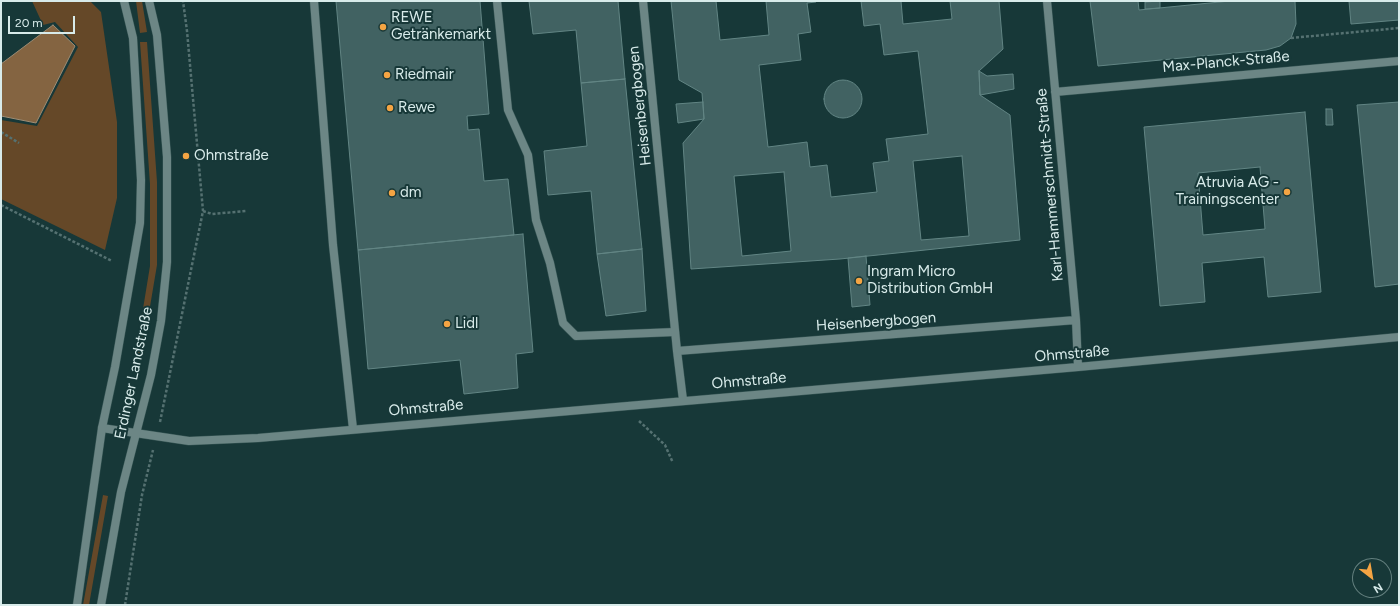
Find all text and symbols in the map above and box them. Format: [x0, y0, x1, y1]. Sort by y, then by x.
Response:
scale bar [10, 8, 77, 34]
place label: REWE Getränkemarkt [391, 9, 491, 44]
text: 20 m [15, 16, 43, 30]
marker: REWE Getränkemarkt [378, 22, 388, 32]
street label: Heisenbergbogen [625, 45, 655, 167]
street label: Max-Planck-Straße [1162, 47, 1290, 77]
place label: Riedmair [395, 66, 454, 84]
marker: Riedmair [382, 70, 392, 80]
street label: Karl-Hammerschmidt-Straße [1033, 88, 1067, 282]
place label: Rewe [398, 99, 435, 117]
marker: Rewe [385, 103, 395, 113]
place label: Ohmstraße [194, 147, 269, 165]
marker: Ohmstraße [181, 151, 191, 161]
place label: Atruvia AG - Trainingscenter [1176, 174, 1279, 209]
place label: dm [400, 184, 422, 202]
marker: Atruvia AG - Trainingscenter [1282, 187, 1292, 197]
marker: dm [387, 188, 397, 198]
place label: Ingram Micro Distribution GmbH [867, 263, 993, 298]
marker: Ingram Micro Distribution GmbH [854, 276, 864, 286]
street label: Erdinger Landstraße [111, 305, 157, 441]
street label: Heisenbergbogen [815, 309, 937, 335]
place label: Lidl [455, 315, 478, 333]
marker: Lidl [442, 319, 452, 329]
street label: Ohmstraße [1034, 342, 1110, 366]
street label: Ohmstraße [711, 369, 787, 393]
street label: Ohmstraße [388, 396, 464, 420]
north arrow [1352, 558, 1392, 598]
text: N [1371, 580, 1385, 596]

